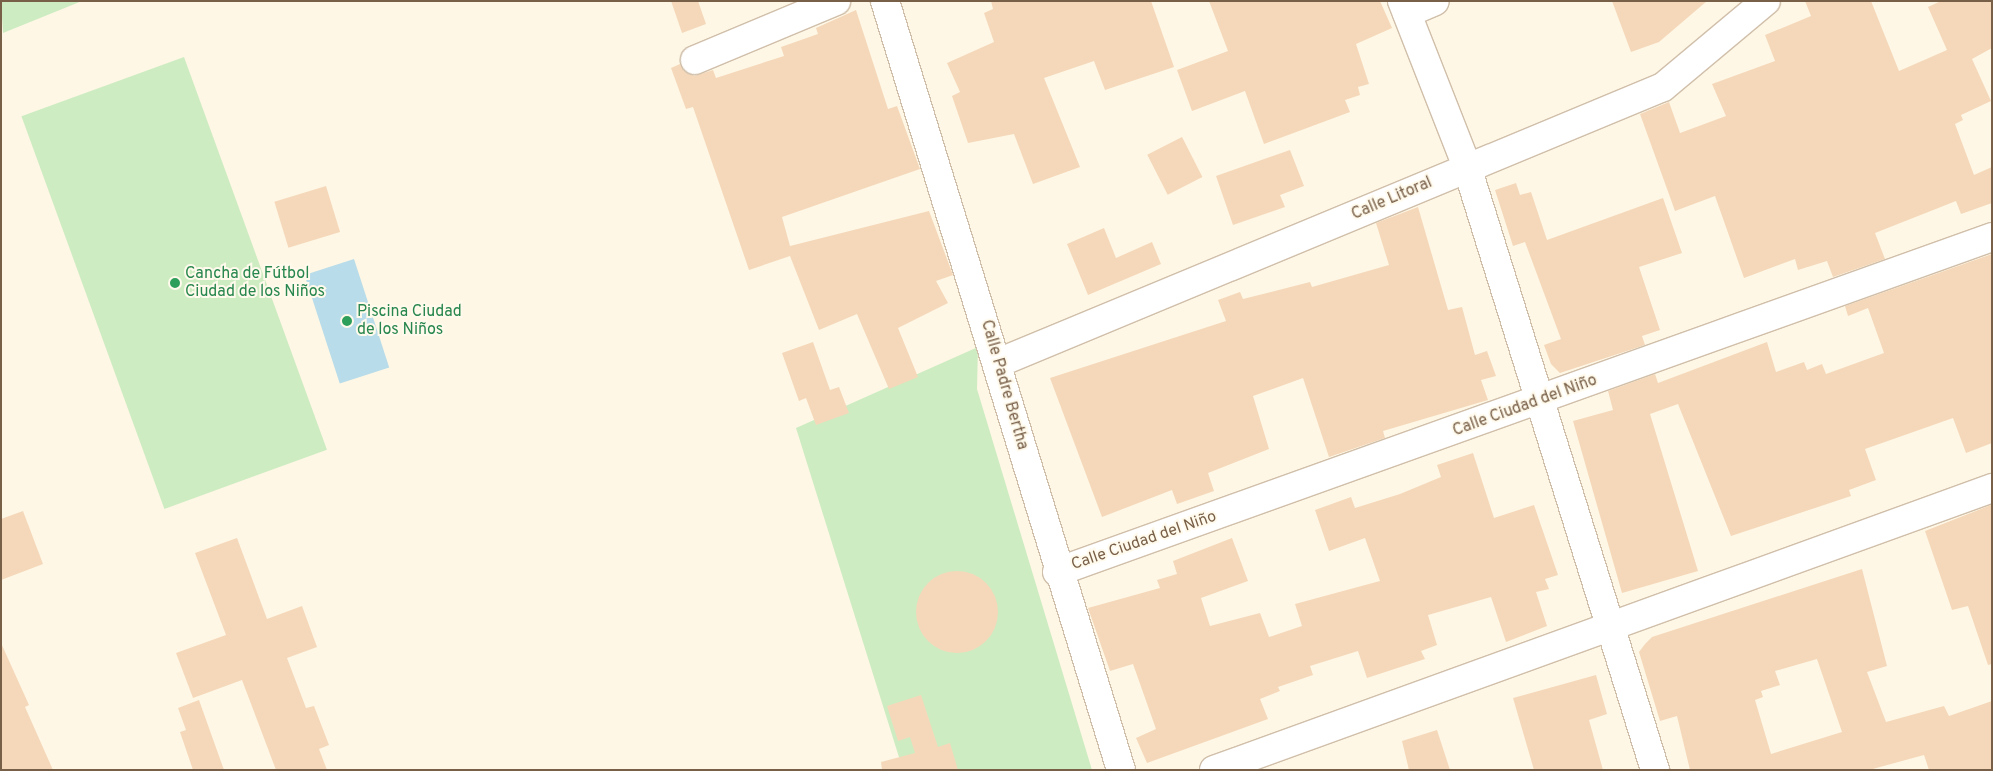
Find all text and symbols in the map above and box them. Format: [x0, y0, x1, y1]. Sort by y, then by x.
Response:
street label: Calle Litoral [1349, 173, 1435, 225]
place label: Cancha de Fútbol Ciudad de los Niños [185, 264, 325, 302]
marker: Cancha de Fútbol Ciudad de los Niños [169, 277, 181, 289]
place label: Piscina Ciudad de los Niños [357, 302, 462, 340]
marker: Piscina Ciudad de los Niños [341, 315, 353, 327]
street label: Calle Padre Bertha [976, 318, 1032, 452]
street label: Calle Ciudad del Niño [1450, 371, 1600, 441]
street label: Calle Ciudad del Niño [1069, 507, 1219, 575]

